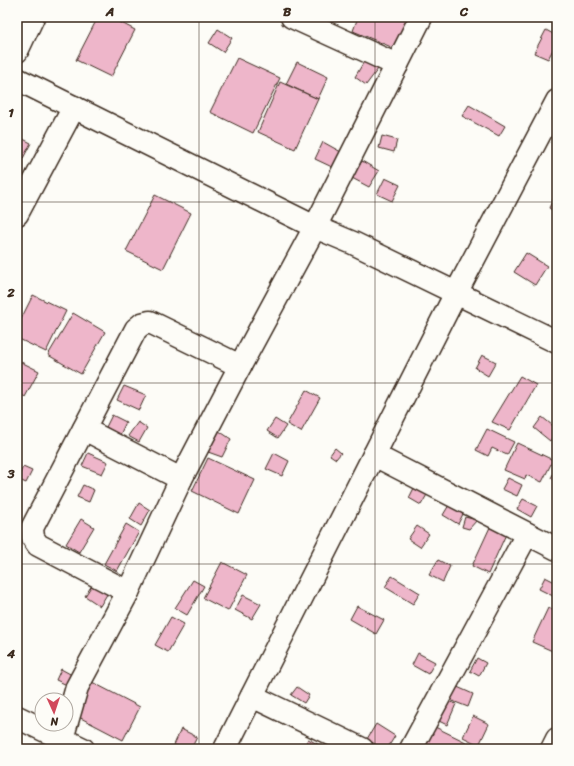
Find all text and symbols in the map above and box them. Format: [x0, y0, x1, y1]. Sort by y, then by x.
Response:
text: A [105, 0, 114, 23]
text: B [283, 0, 292, 23]
text: C [459, 0, 469, 23]
text: 1 [8, 101, 14, 124]
text: 2 [6, 281, 15, 304]
text: 3 [6, 462, 15, 485]
text: 4 [6, 642, 16, 665]
north arrow [34, 692, 74, 732]
text: N [50, 712, 60, 731]

